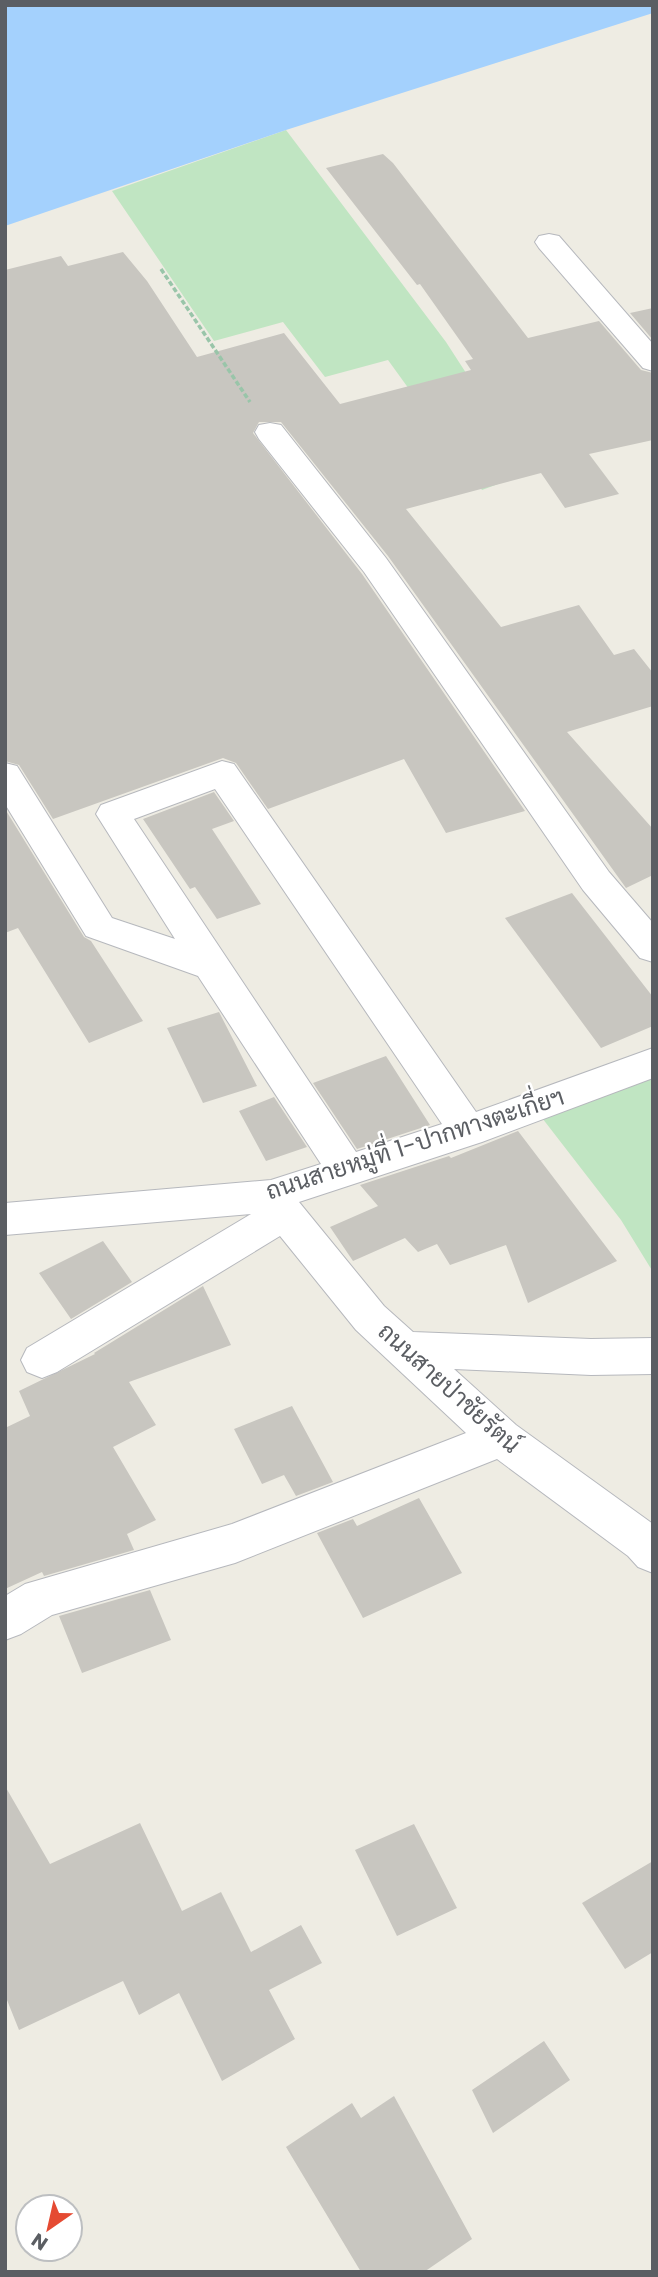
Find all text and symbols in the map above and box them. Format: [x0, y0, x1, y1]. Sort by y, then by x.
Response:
street label: ถนนสายหมู่ที่ 1-ปากทางตะเกี่ยฯ [260, 1076, 569, 1208]
street label: ถนนสายป่าชัยรัตน์ [371, 1315, 528, 1460]
north arrow [14, 2193, 84, 2263]
text: N [26, 2226, 53, 2257]

